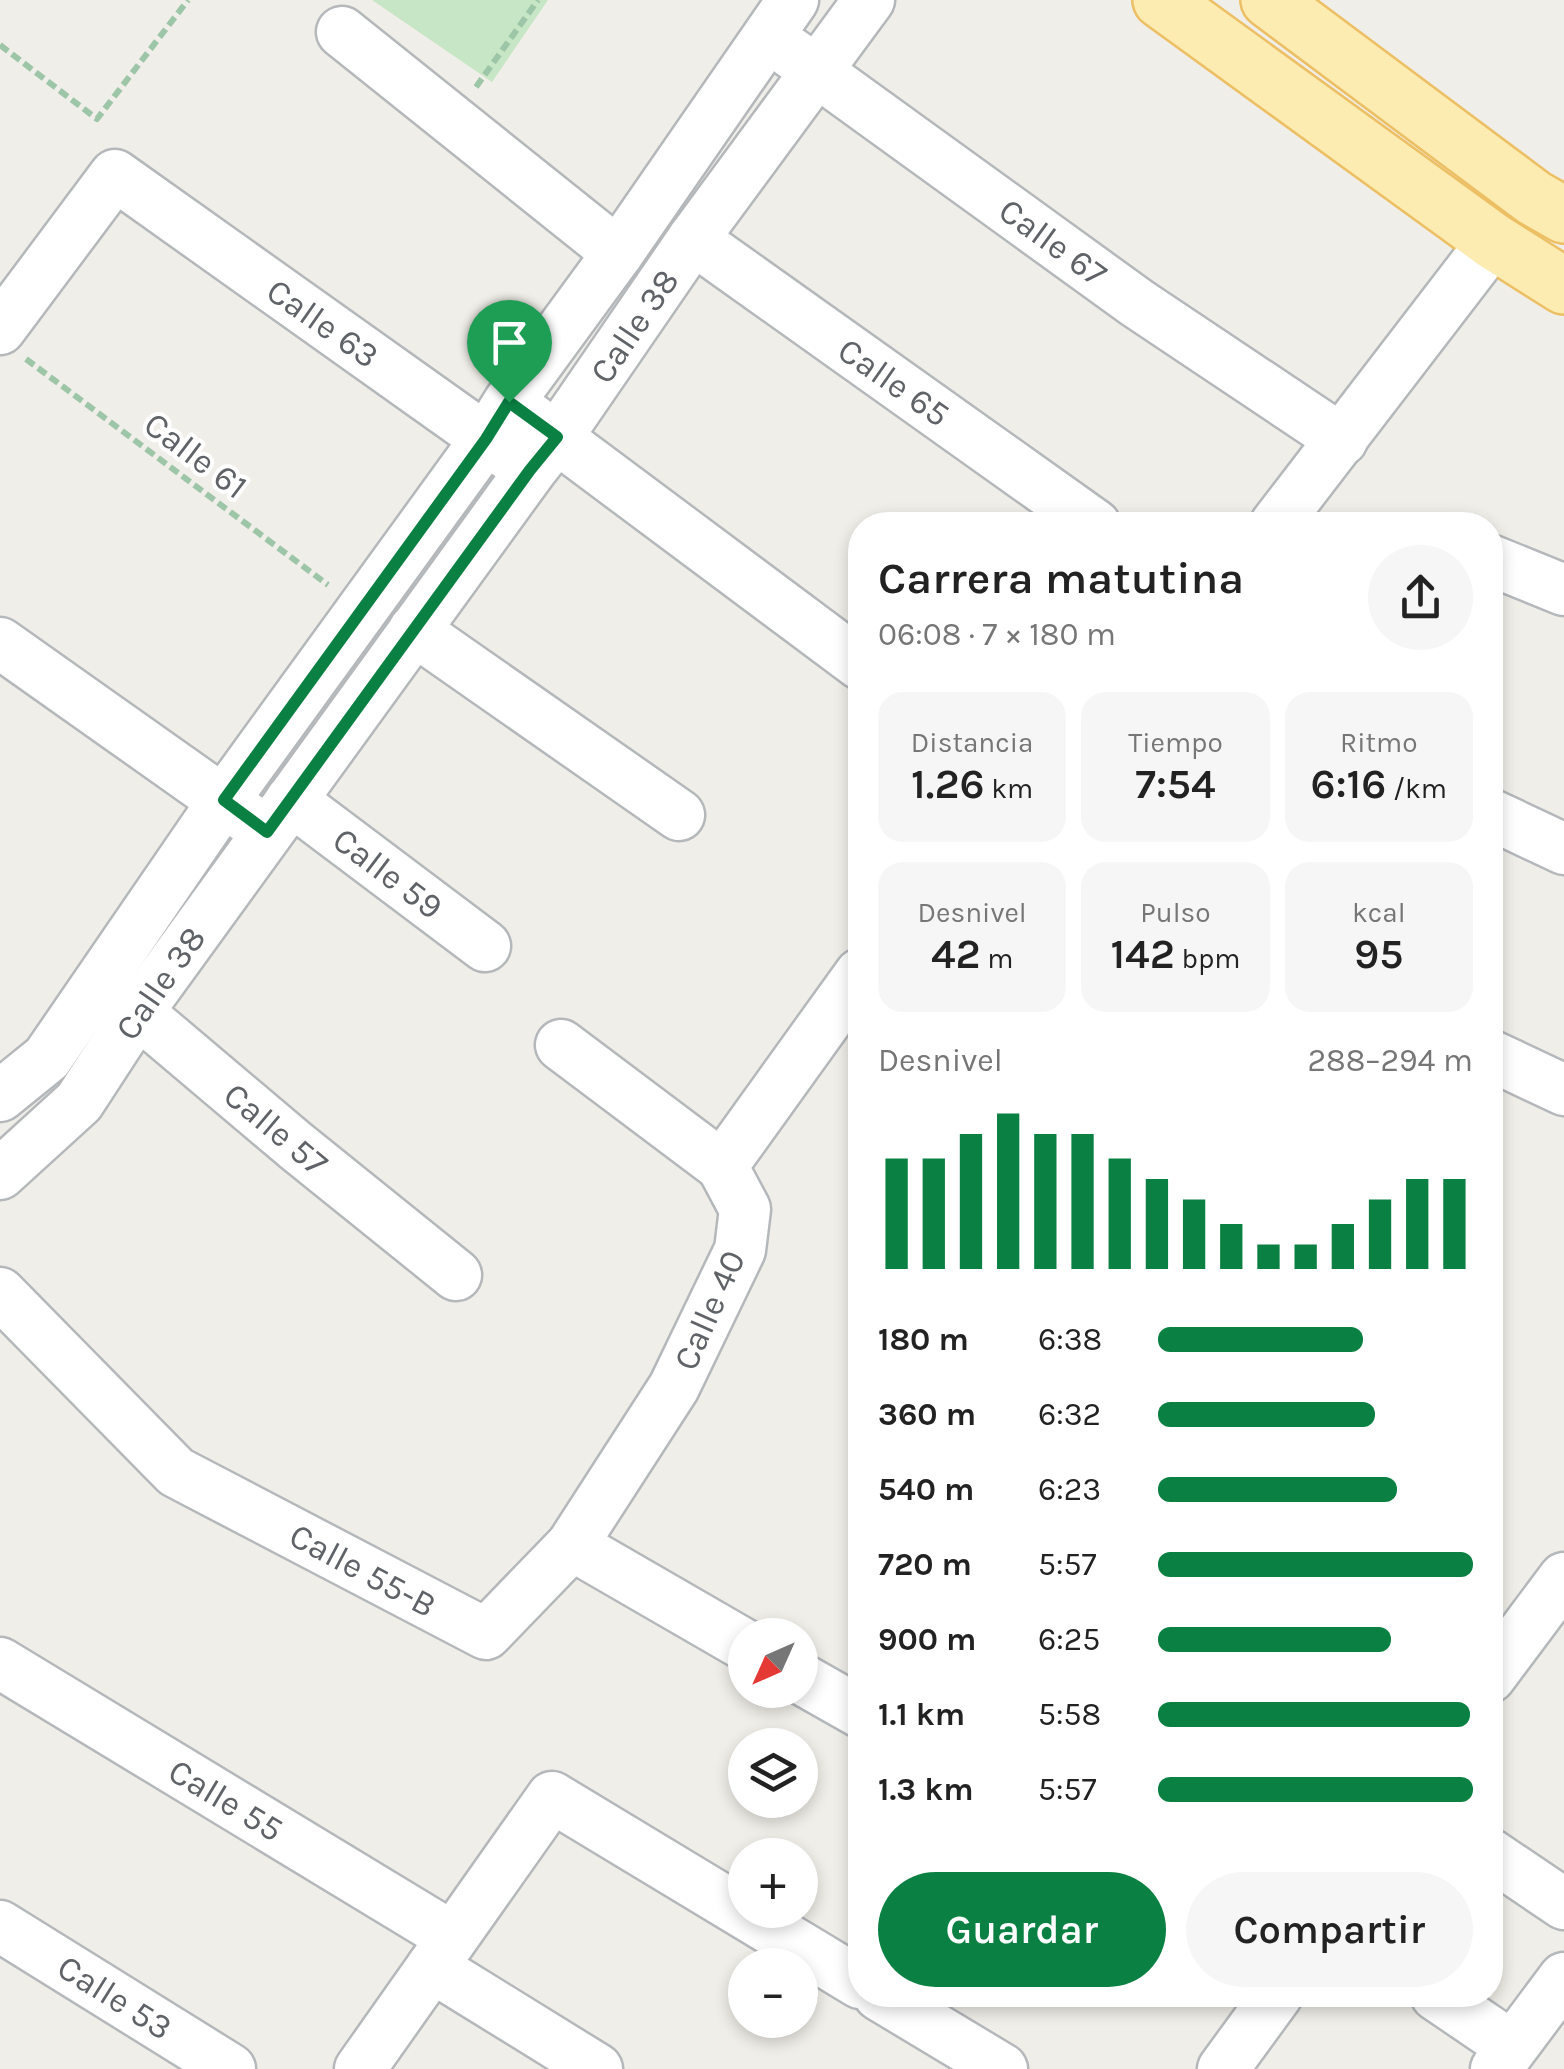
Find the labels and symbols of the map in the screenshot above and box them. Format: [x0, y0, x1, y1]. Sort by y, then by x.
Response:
street label: Calle 67 [991, 190, 1115, 295]
street label: Calle 38 [581, 261, 687, 391]
street label: Calle 63 [259, 270, 387, 377]
pin [467, 300, 552, 403]
street label: Calle 65 [830, 329, 957, 435]
street label: Calle 61 [136, 403, 255, 507]
street label: Calle 59 [325, 819, 451, 928]
street label: Calle 38 [107, 919, 214, 1048]
street label: Calle 57 [215, 1074, 336, 1185]
street label: Calle 40 [665, 1244, 754, 1377]
street label: Calle 55-B [282, 1515, 443, 1626]
north arrow [728, 1618, 818, 1708]
street label: Calle 55 [161, 1750, 290, 1850]
street label: Calle 53 [50, 1946, 179, 2048]

